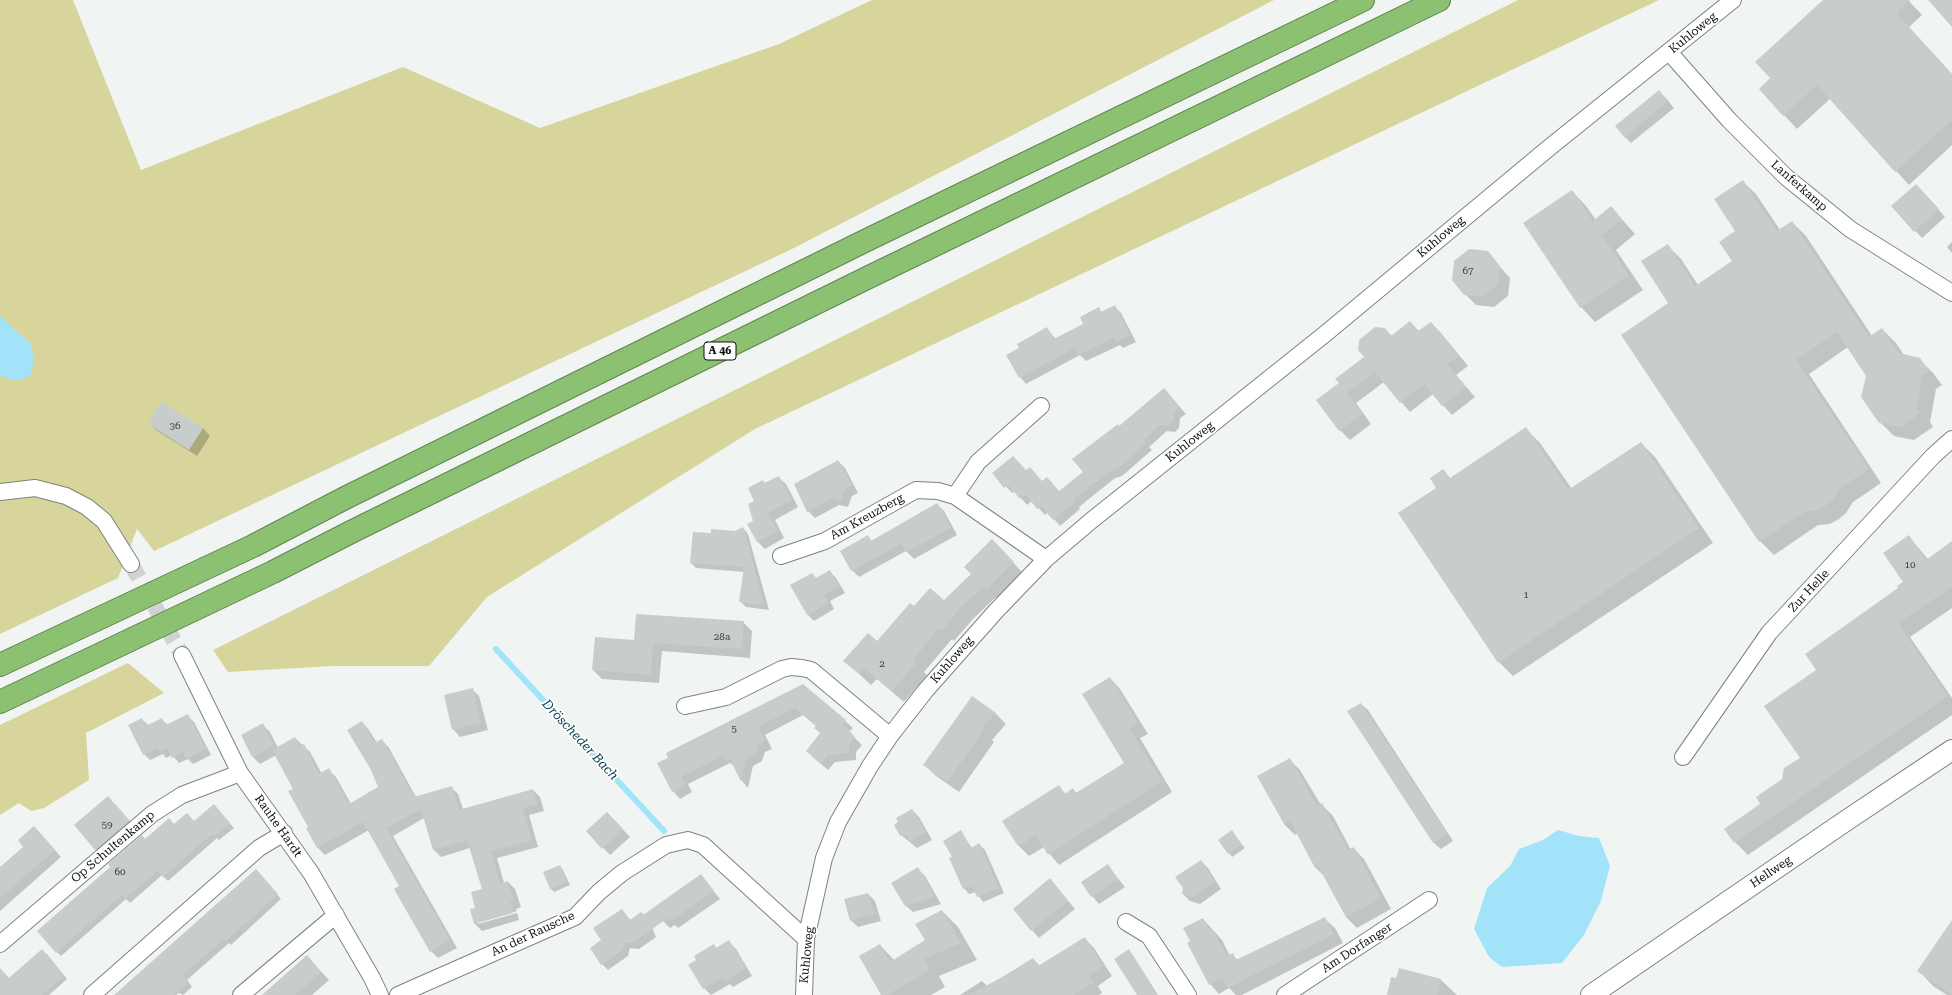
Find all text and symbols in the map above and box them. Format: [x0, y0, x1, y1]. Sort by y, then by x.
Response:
street label: Kuhloweg [1666, 9, 1720, 57]
street label: Lanferkamp [1768, 157, 1830, 215]
street label: Kuhloweg [1414, 213, 1468, 261]
house number: 67 [1462, 265, 1474, 277]
road number: A 46 [704, 342, 736, 360]
street label: Kuhloweg [1163, 419, 1217, 465]
house number: 36 [169, 420, 181, 432]
street label: Am Kreuzberg [828, 491, 906, 543]
house number: 10 [1904, 559, 1916, 571]
street label: Zur Helle [1786, 567, 1832, 615]
house number: 1 [1523, 589, 1529, 601]
house number: 28a [714, 631, 730, 643]
street label: Kuhloweg [928, 634, 976, 686]
house number: 2 [879, 658, 885, 670]
water label: Dröscheder Bach [539, 696, 621, 784]
house number: 5 [731, 723, 737, 735]
street label: Rauhe Hardt [251, 792, 305, 860]
street label: Op Schultenkamp [68, 808, 158, 886]
house number: 59 [101, 819, 113, 831]
street label: Hellweg [1748, 853, 1794, 891]
house number: 60 [114, 866, 126, 878]
street label: An der Rausche [489, 908, 577, 960]
street label: Am Dorfanger [1319, 920, 1395, 976]
street label: Kuhloweg [797, 926, 817, 984]

